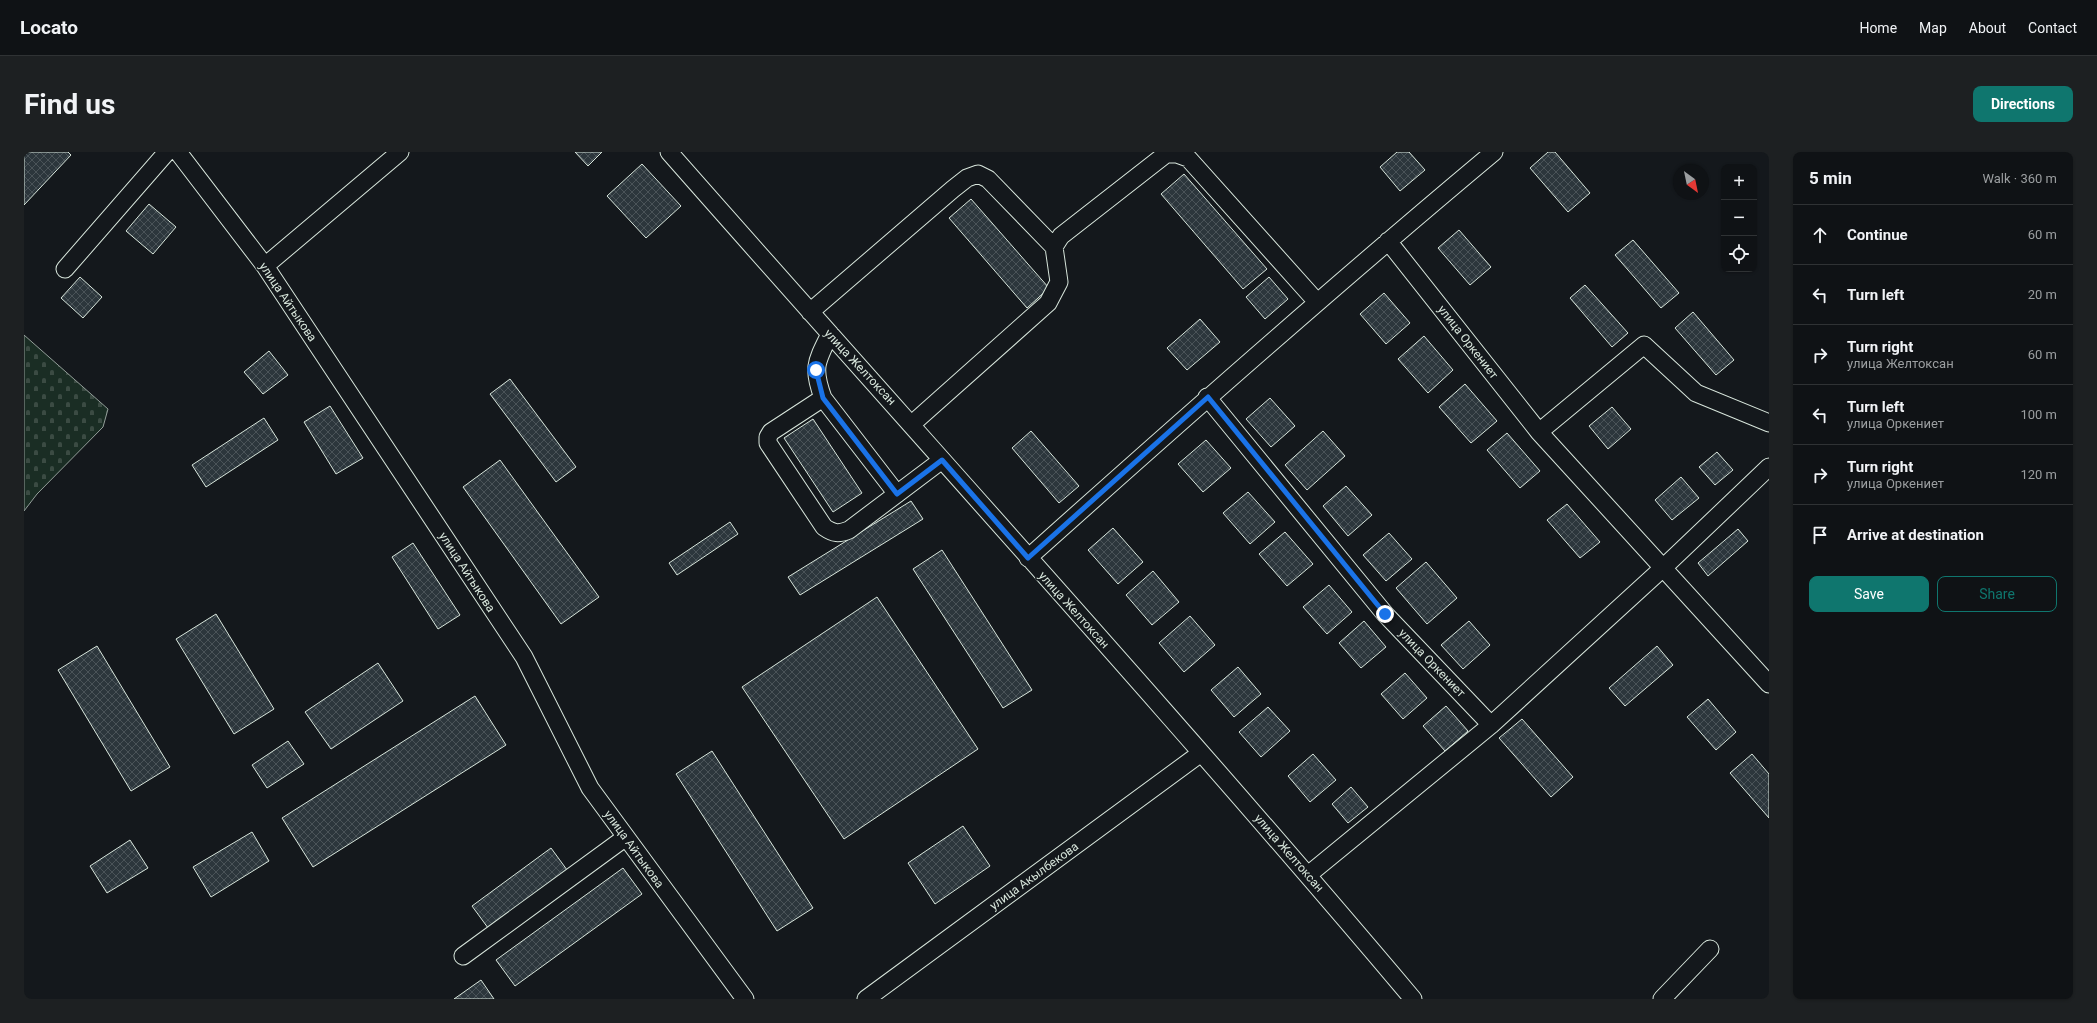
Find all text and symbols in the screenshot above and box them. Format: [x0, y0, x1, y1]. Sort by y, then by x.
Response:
text: Locato [20, 16, 78, 39]
text: Home [1859, 20, 1897, 36]
text: Map [1919, 20, 1947, 36]
text: About [1969, 20, 2006, 36]
text: Contact [2028, 20, 2077, 36]
button: Directions [1973, 86, 2073, 122]
text: Find us [24, 88, 115, 121]
north arrow [1673, 164, 1709, 200]
map controls [1721, 164, 1757, 272]
button: + [1721, 164, 1757, 200]
text: 5 min [1809, 168, 1852, 188]
text: Walk · 360 m [1982, 171, 2057, 186]
button: − [1721, 200, 1757, 236]
icon: ahead [1809, 224, 1831, 246]
text: Continue [1847, 226, 1908, 244]
text: 60 m [2028, 227, 2057, 242]
button: locate [1721, 236, 1757, 272]
street label: улица Айтыкова [256, 260, 320, 344]
icon: left [1809, 284, 1831, 306]
text: Turn left [1847, 286, 1904, 304]
text: 20 m [2028, 287, 2057, 302]
street label: улица Оркениет [1435, 302, 1501, 382]
street label: улица Желтоксан [821, 326, 899, 408]
text: Turn right [1847, 338, 1913, 356]
icon: right [1809, 344, 1831, 366]
text: 60 m [2028, 347, 2057, 362]
text: улица Желтоксан [1847, 356, 1954, 371]
route start [807, 361, 825, 379]
text: Turn left [1847, 398, 1904, 416]
icon: left [1809, 404, 1831, 426]
text: 100 m [2020, 407, 2057, 422]
text: улица Оркениет [1847, 416, 1944, 431]
text: Turn right [1847, 458, 1913, 476]
icon: right [1809, 464, 1831, 486]
text: 120 m [2020, 467, 2057, 482]
text: улица Оркениет [1847, 476, 1944, 491]
icon: arrive [1809, 524, 1831, 546]
text: Arrive at destination [1847, 526, 1984, 544]
street label: улица Айтыкова [436, 529, 498, 615]
street label: улица Желтоксан [1036, 569, 1112, 651]
button: Save [1809, 576, 1929, 612]
button: Share [1937, 576, 2057, 612]
route end [1376, 605, 1394, 623]
street label: улица Оркениет [1396, 626, 1468, 700]
street label: улица Айтыкова [601, 808, 667, 890]
street label: улица Желтоксан [1251, 811, 1327, 895]
street label: улица Акылбекова [987, 839, 1081, 913]

